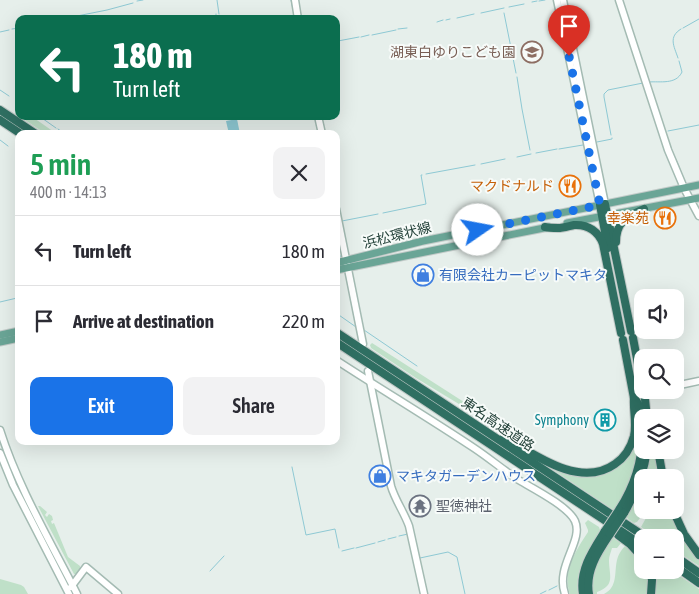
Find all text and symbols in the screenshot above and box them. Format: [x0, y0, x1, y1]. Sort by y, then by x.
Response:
pin [548, 5, 590, 56]
icon: arrive [555, 12, 583, 40]
icon: left [30, 35, 95, 100]
text: 180 m [113, 35, 192, 75]
school or university icon: 湖東白ゆりこども園 [520, 40, 544, 64]
place label: 湖東白ゆりこども園 [390, 44, 516, 60]
text: Turn left [113, 76, 180, 102]
text: 5 min [30, 147, 91, 181]
button: close [273, 147, 325, 199]
restaurant icon: マクドナルド [558, 174, 582, 198]
place label: マクドナルド [470, 178, 554, 194]
text: 400 m · 14:13 [30, 183, 107, 201]
position arrow [451, 203, 503, 255]
restaurant icon: 幸楽苑 [653, 206, 677, 230]
place label: 幸楽苑 [607, 210, 649, 226]
street label: 浜松環状線 [361, 219, 433, 251]
icon: left [30, 237, 58, 265]
text: Turn left [73, 240, 131, 262]
text: 180 m [282, 240, 325, 262]
shop icon: 有限会社カーピットマキタ [411, 263, 435, 287]
place label: 有限会社カーピットマキタ [439, 267, 607, 283]
map controls [634, 289, 684, 579]
button: sound [634, 289, 684, 339]
icon: arrive [30, 307, 58, 335]
text: Arrive at destination [73, 310, 214, 332]
text: 220 m [282, 310, 325, 332]
button: search [634, 349, 684, 399]
button: Exit [30, 377, 173, 435]
button: Share [183, 377, 325, 435]
street label: 東名高速道路 [459, 394, 537, 454]
building icon: Symphony [593, 408, 617, 432]
button: layers [634, 409, 684, 459]
place label: Symphony [535, 412, 589, 428]
shop icon: マキタガーデンハウス [368, 464, 392, 488]
place label: マキタガーデンハウス [396, 468, 536, 484]
button: + [634, 469, 684, 519]
temple icon: 聖徳神社 [408, 494, 432, 518]
place label: 聖徳神社 [436, 498, 492, 514]
button: − [634, 529, 684, 579]

